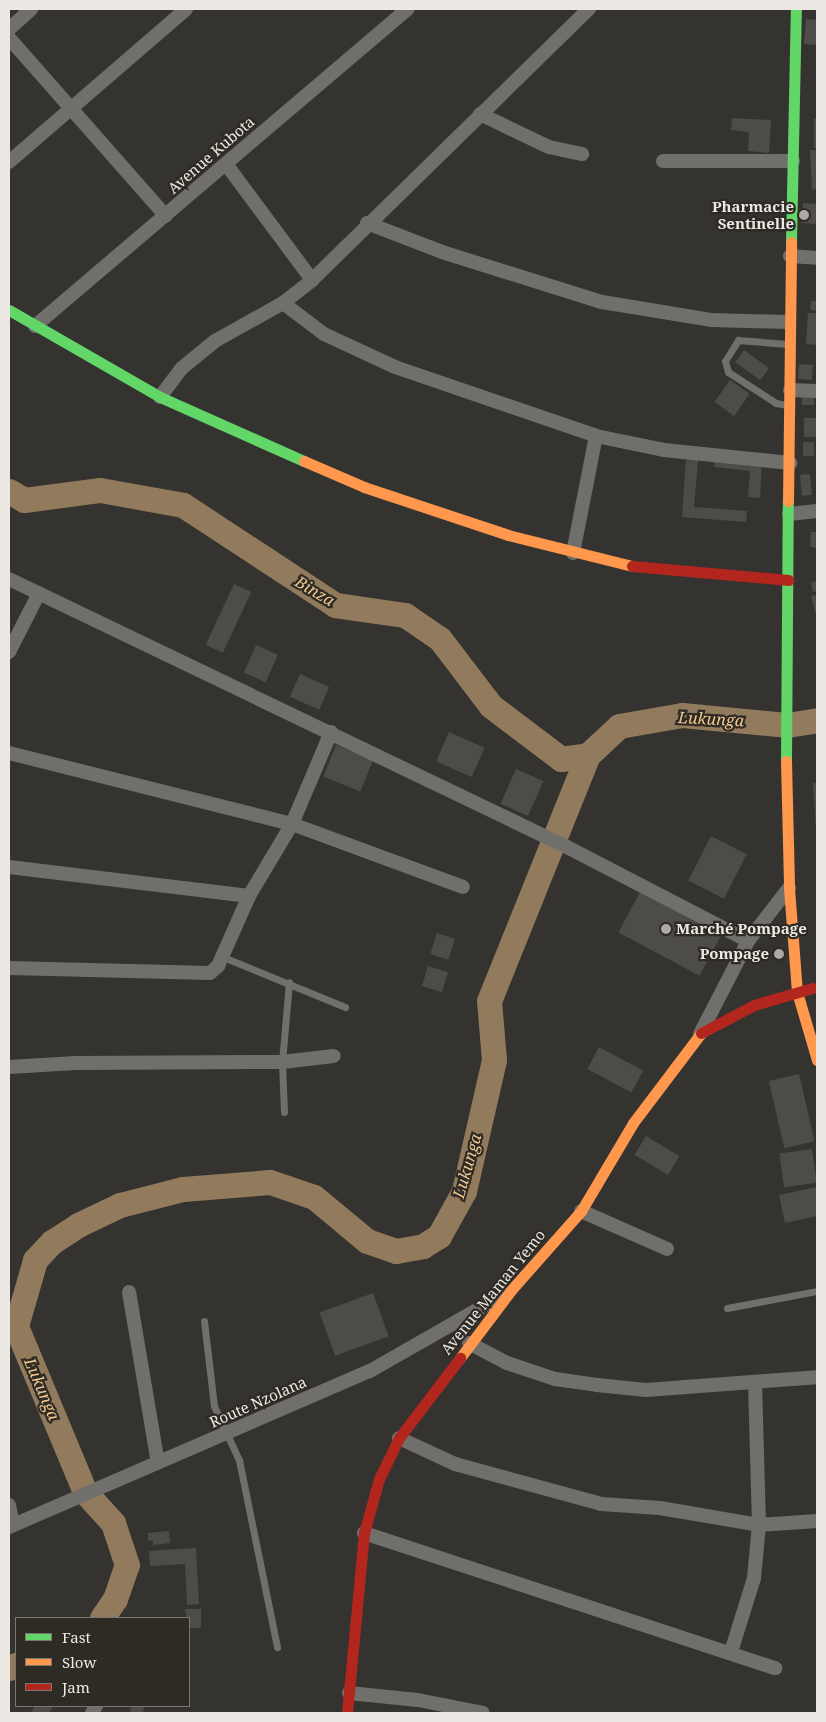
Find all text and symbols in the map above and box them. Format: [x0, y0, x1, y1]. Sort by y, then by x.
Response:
street label: Avenue Kubota [164, 113, 258, 197]
place label: Pharmacie Sentinelle [712, 197, 794, 232]
marker: Pharmacie Sentinelle [798, 209, 810, 221]
water label: Binza [292, 572, 338, 610]
water label: Lukunga [678, 708, 744, 730]
place label: Marché Pompage [676, 920, 807, 938]
marker: Marché Pompage [660, 923, 672, 935]
place label: Pompage [700, 945, 769, 963]
marker: Pompage [773, 948, 785, 960]
water label: Lukunga [449, 1132, 485, 1200]
street label: Avenue Maman Yemo [437, 1226, 549, 1358]
water label: Lukunga [20, 1355, 64, 1423]
street label: Route Nzolana [207, 1373, 309, 1431]
legend [15, 1617, 190, 1707]
text: Fast [62, 1627, 91, 1647]
text: Slow [62, 1652, 96, 1672]
text: Jam [62, 1677, 90, 1697]

